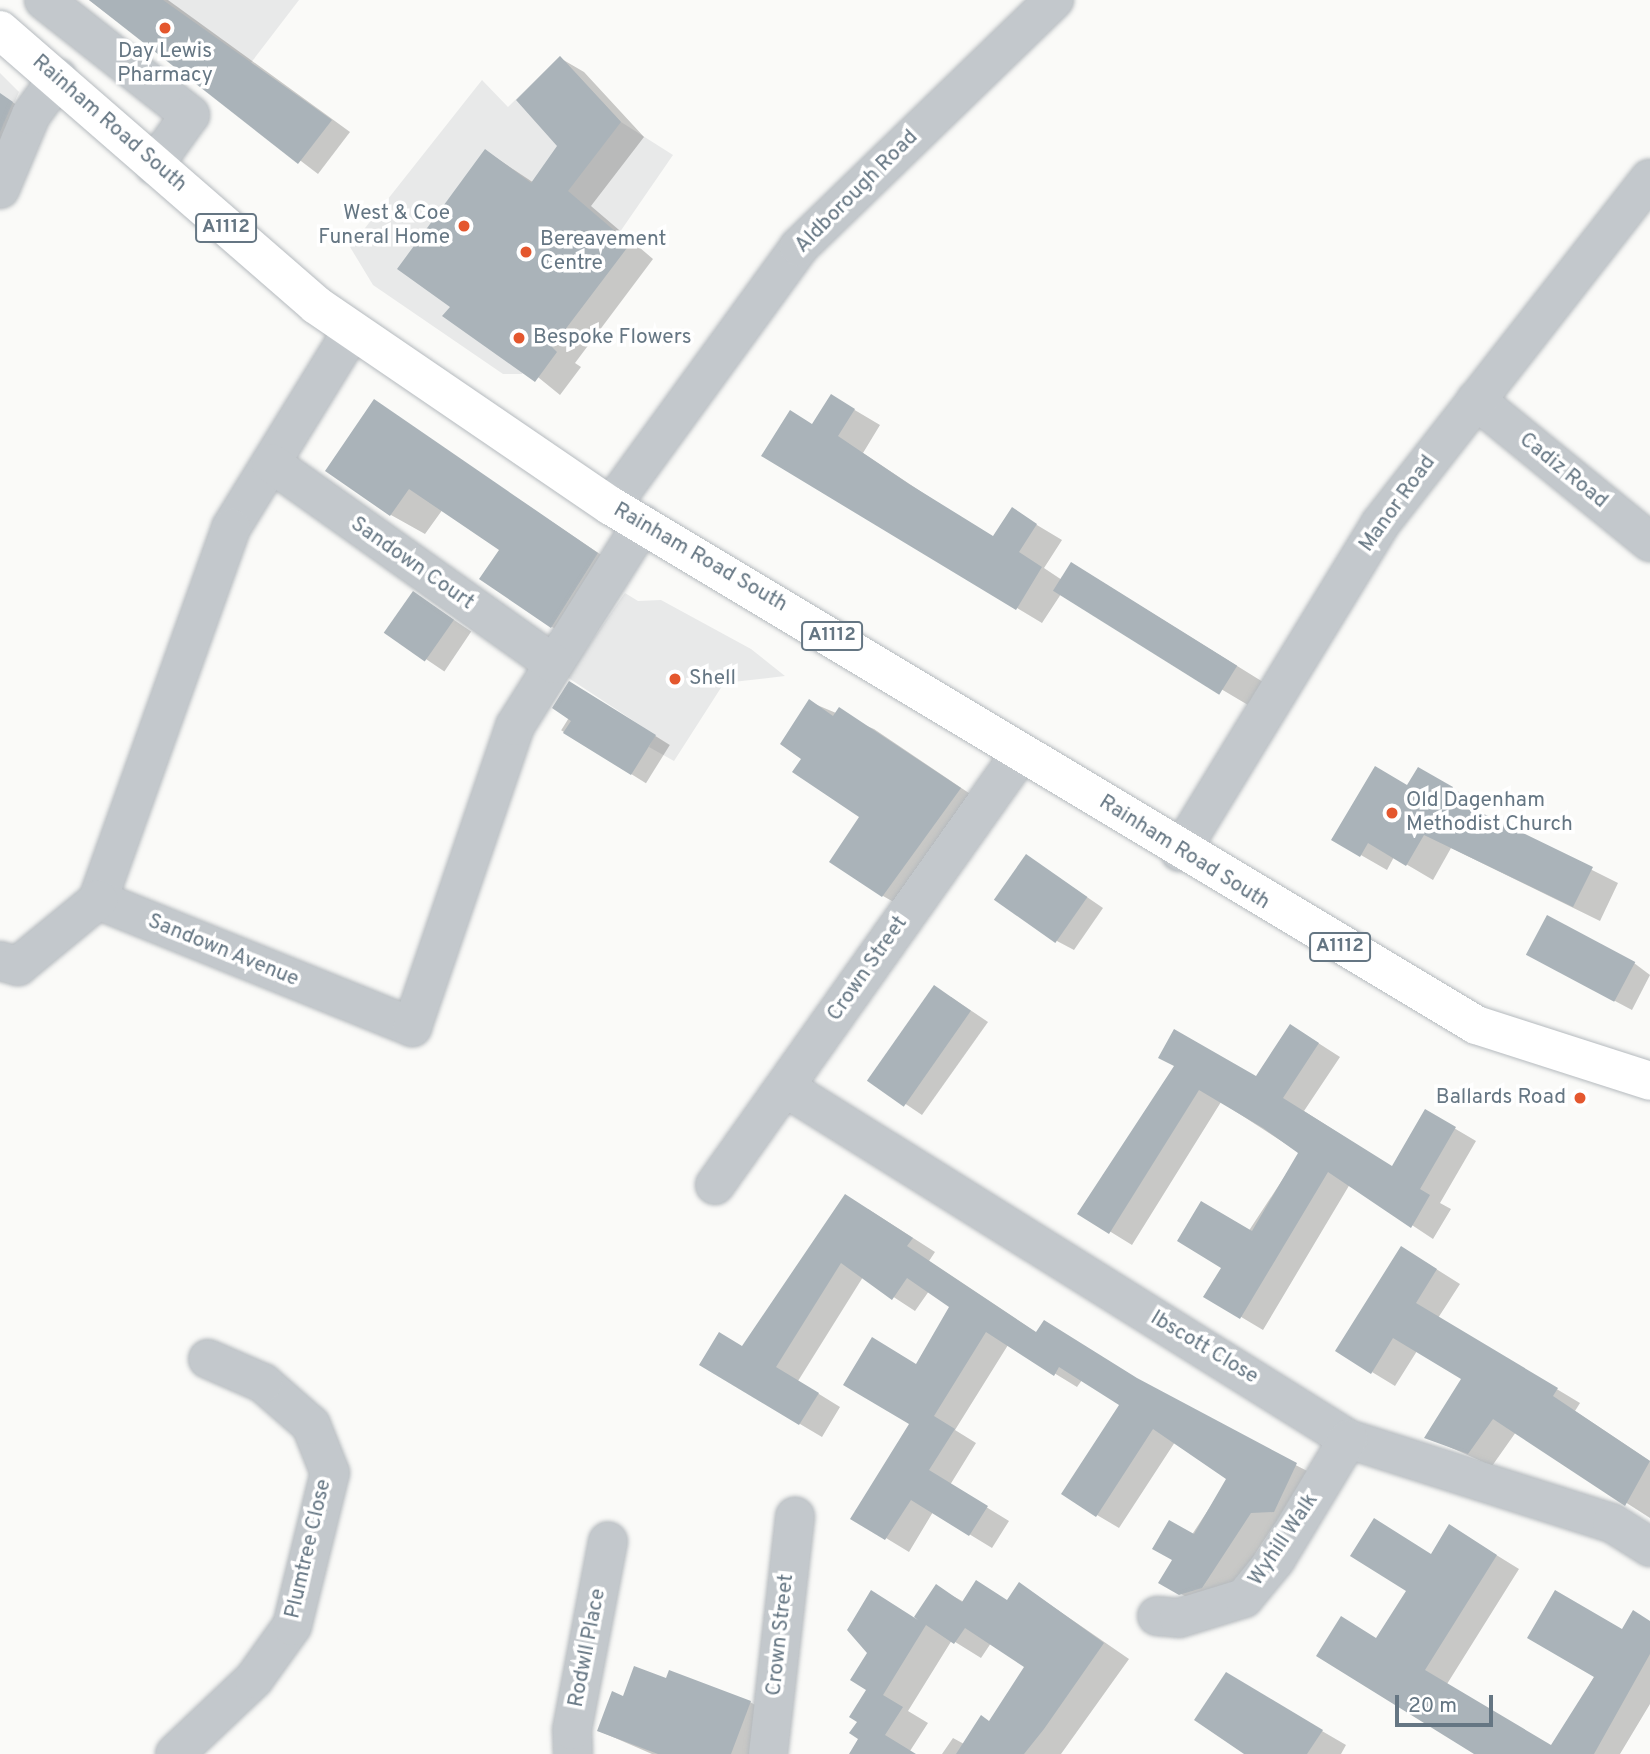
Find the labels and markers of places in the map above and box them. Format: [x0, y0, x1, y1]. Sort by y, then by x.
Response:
marker: Day Lewis Pharmacy [157, 20, 173, 36]
place label: Day Lewis Pharmacy [117, 39, 213, 89]
place label: West & Coe Funeral Home [318, 201, 450, 251]
marker: West & Coe Funeral Home [456, 218, 472, 234]
place label: Bereavement Centre [540, 227, 667, 277]
marker: Bereavement Centre [518, 244, 534, 260]
place label: Bespoke Flowers [533, 325, 692, 351]
marker: Bespoke Flowers [511, 330, 527, 346]
place label: Shell [689, 666, 736, 692]
marker: Shell [667, 671, 683, 687]
place label: Old Dagenham Methodist Church [1406, 788, 1573, 838]
marker: Old Dagenham Methodist Church [1384, 805, 1400, 821]
place label: Ballards Road [1436, 1085, 1566, 1111]
marker: Ballards Road [1572, 1090, 1588, 1106]

